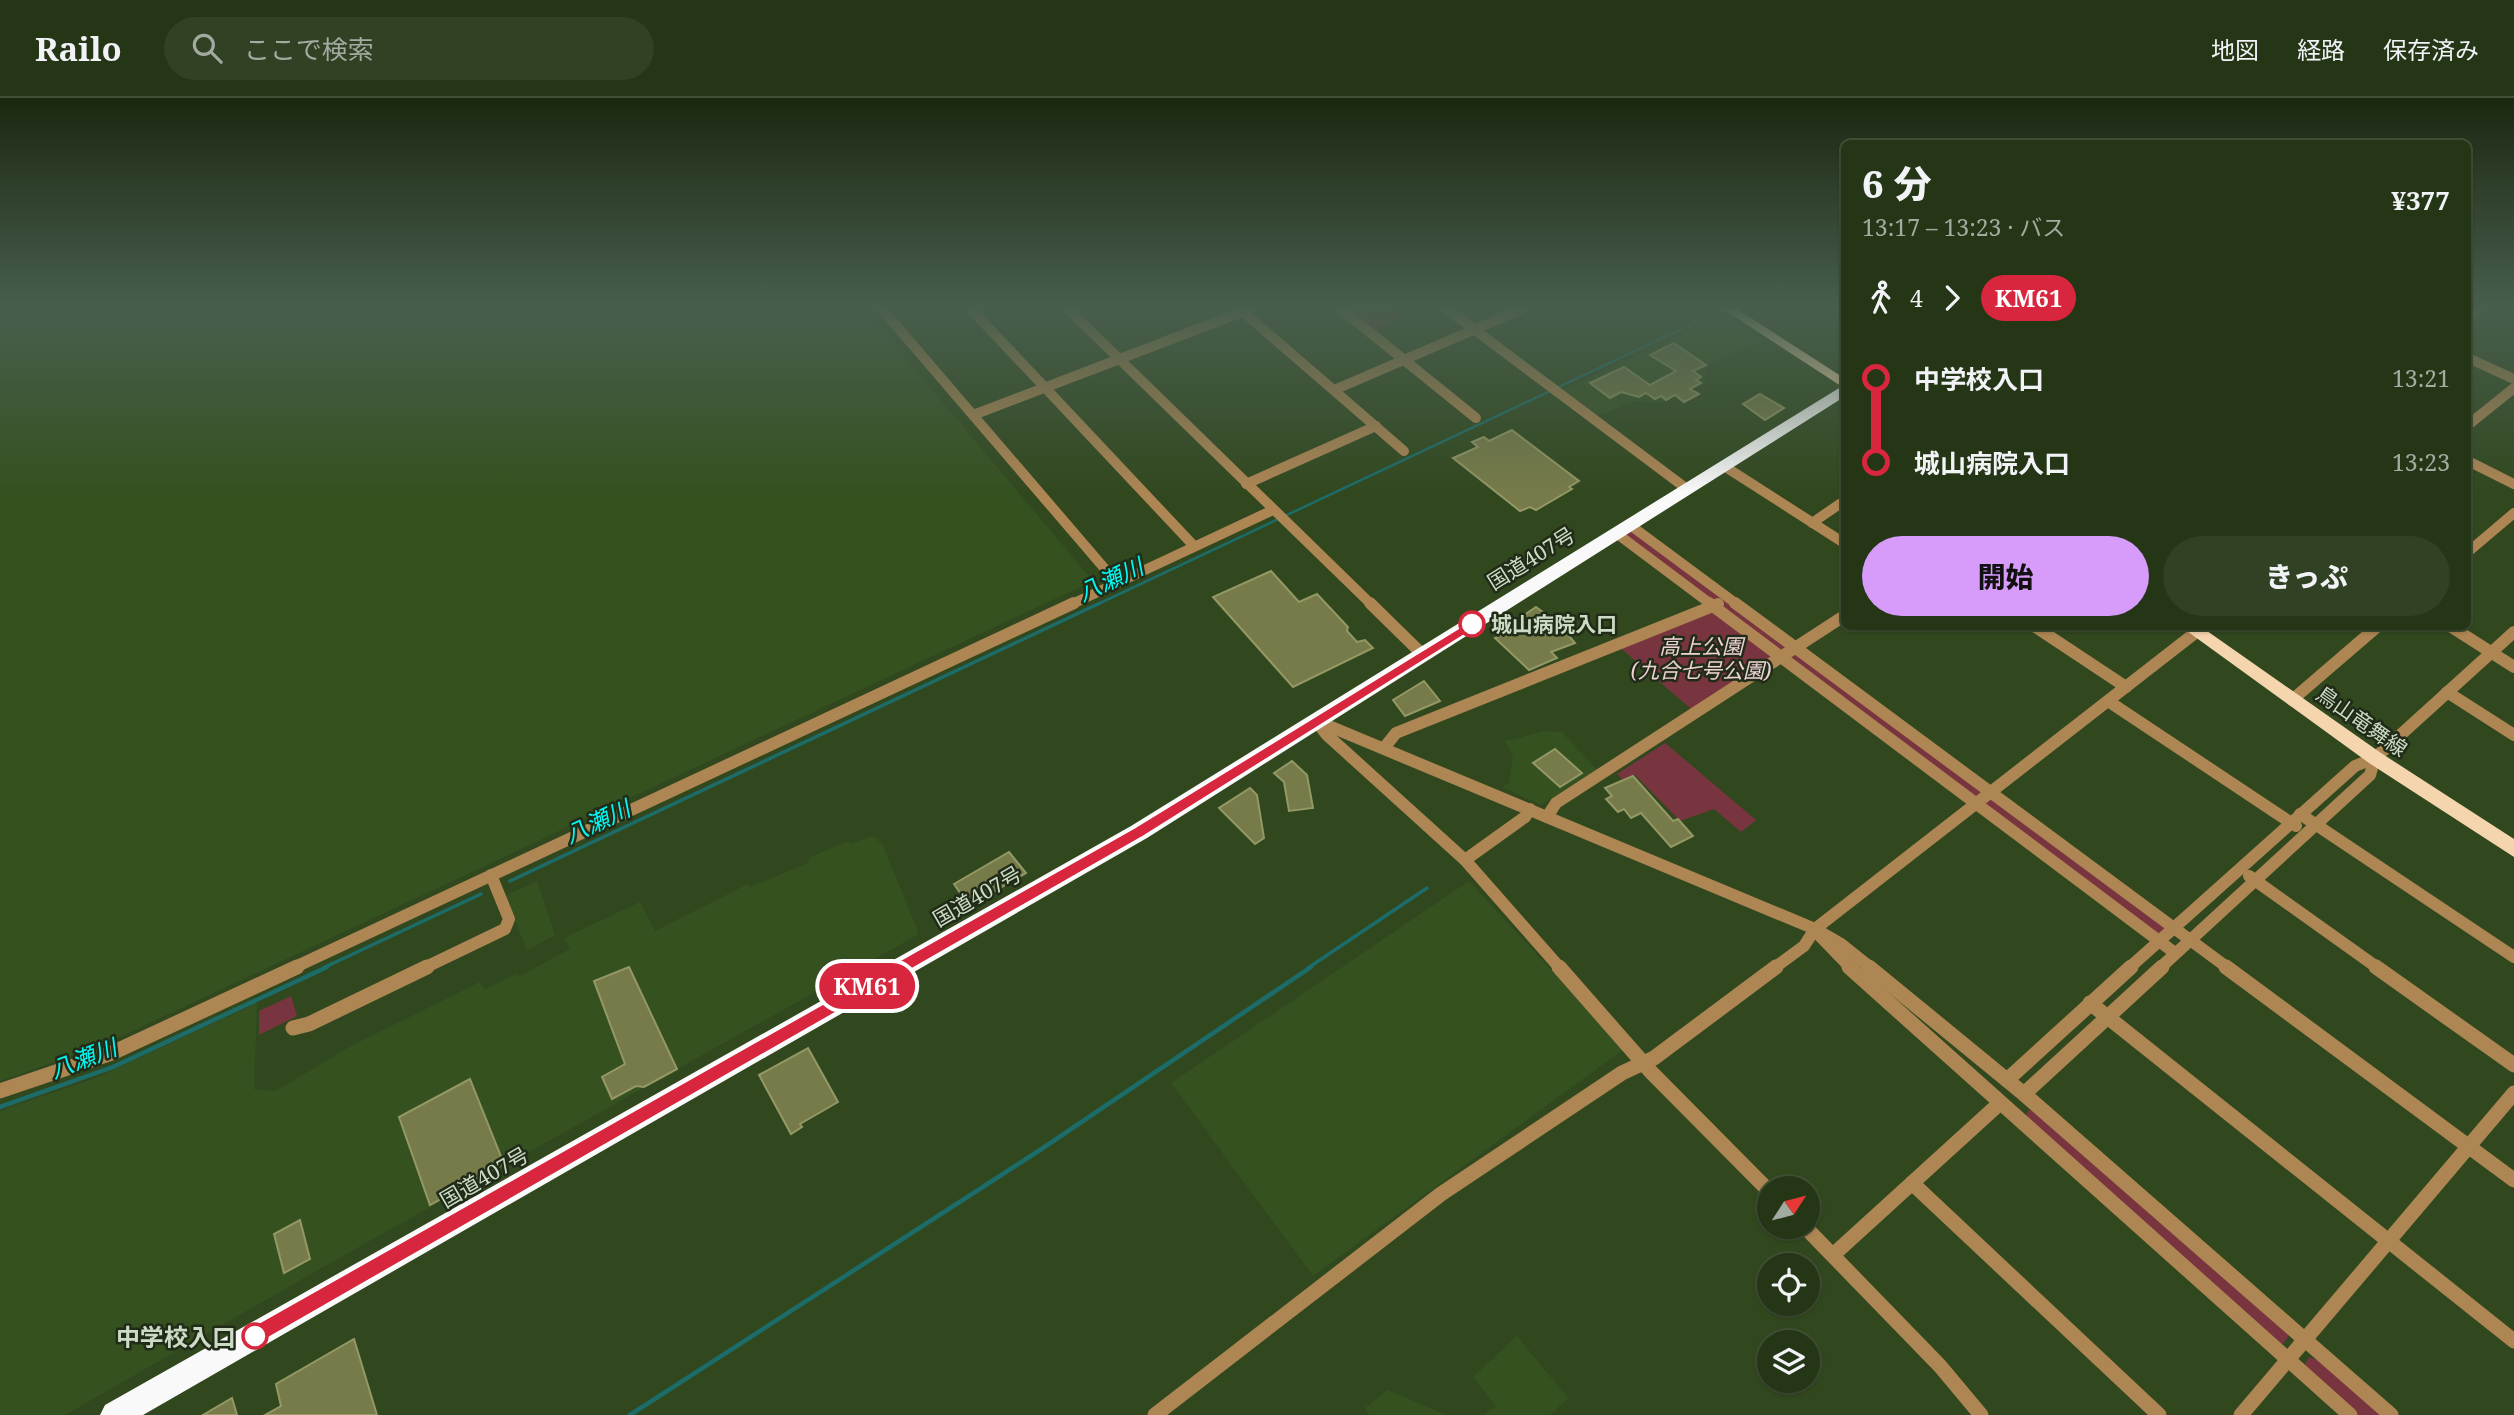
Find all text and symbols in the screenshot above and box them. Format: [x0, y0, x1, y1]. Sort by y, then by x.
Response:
search box [164, 17, 654, 80]
text: Railo [35, 26, 122, 71]
icon: search [188, 29, 226, 67]
text: ここで検索 [244, 31, 374, 67]
text: 地図 [2211, 33, 2259, 66]
text: 経路 [2297, 33, 2345, 66]
text: 保存済み [2383, 33, 2479, 66]
text: 6 分 [1862, 157, 1931, 209]
text: ¥377 [2391, 182, 2450, 218]
text: 13:17 – 13:23 · バス [1862, 211, 2065, 243]
icon: walk [1862, 279, 1900, 317]
icon: forward [1933, 279, 1971, 317]
text: KM61 [1995, 281, 2062, 314]
text: 4 [1910, 282, 1923, 314]
text: 中学校入口 [1914, 361, 2044, 397]
text: 13:21 [2392, 362, 2450, 394]
text: 城山病院入口 [1914, 445, 2070, 481]
text: 13:23 [2392, 446, 2450, 478]
street label: 国道407号 [1482, 520, 1580, 596]
button: 開始 [1862, 536, 2149, 616]
button: きっぷ [2163, 536, 2450, 616]
water label: 八瀬川 [1072, 549, 1151, 608]
place label: 城山病院入口 [1491, 610, 1617, 638]
marker: 城山病院入口 [1459, 611, 1485, 637]
park label: 高上公園 (九合七号公園) [1631, 632, 1771, 684]
street label: 鳥山竜舞線 [2311, 679, 2413, 763]
water label: 八瀬川 [559, 791, 638, 850]
street label: 国道407号 [927, 859, 1027, 933]
line badge: KM61 [818, 963, 916, 1009]
text: KM61 [833, 969, 901, 1002]
water label: 八瀬川 [45, 1030, 124, 1085]
street label: 国道407号 [434, 1140, 534, 1214]
north arrow [1757, 1176, 1820, 1239]
map controls [1757, 1176, 1820, 1393]
button: locate [1757, 1253, 1820, 1316]
place label: 中学校入口 [116, 1320, 236, 1353]
marker: 中学校入口 [242, 1323, 268, 1349]
button: layers [1757, 1330, 1820, 1393]

